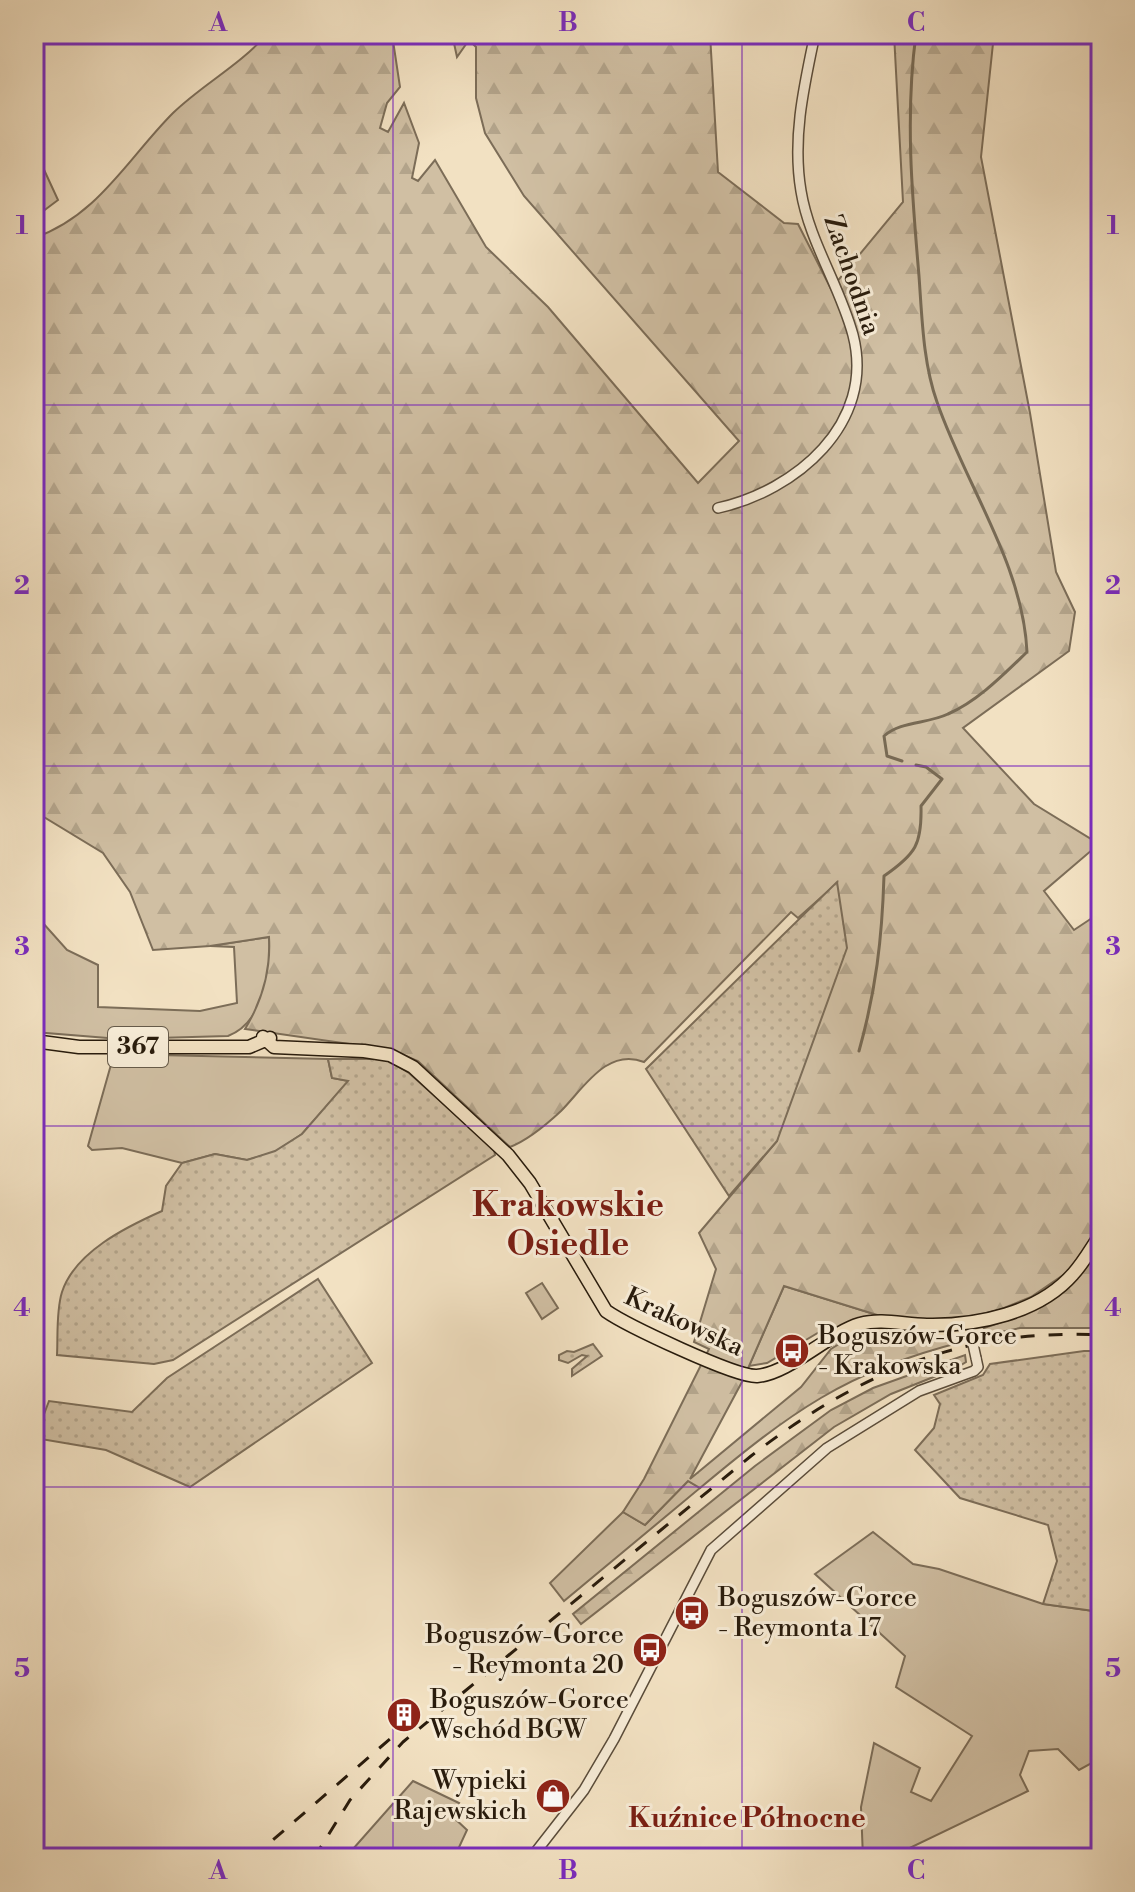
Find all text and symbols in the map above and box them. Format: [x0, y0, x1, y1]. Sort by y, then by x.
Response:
text: A [208, 7, 228, 39]
text: B [558, 7, 578, 39]
text: C [907, 7, 925, 39]
text: 1 [16, 210, 29, 242]
text: 1 [1107, 210, 1120, 242]
street label: Zachodnia [817, 211, 888, 340]
text: 2 [14, 570, 30, 602]
text: 2 [1105, 570, 1121, 602]
text: 3 [14, 931, 30, 963]
text: 3 [1105, 931, 1121, 963]
road number: 367 [108, 1027, 168, 1067]
district label: Krakowskie Osiedle [472, 1185, 664, 1266]
street label: Krakowska [619, 1280, 749, 1364]
text: 4 [13, 1292, 31, 1324]
text: 4 [1104, 1292, 1122, 1324]
place label: Boguszów-Gorce - Krakowska [817, 1320, 1017, 1382]
bus stop icon: Boguszów-Gorce - Krakowska [773, 1332, 811, 1370]
place label: Boguszów-Gorce - Reymonta 17 [717, 1582, 917, 1644]
bus stop icon: Boguszów-Gorce - Reymonta 17 [673, 1594, 711, 1632]
place label: Boguszów-Gorce - Reymonta 20 [424, 1619, 624, 1681]
bus stop icon: Boguszów-Gorce - Reymonta 20 [631, 1631, 669, 1669]
text: 5 [14, 1653, 30, 1685]
text: 5 [1105, 1653, 1121, 1685]
place label: Boguszów-Gorce Wschód BGW [429, 1684, 629, 1746]
building icon: Boguszów-Gorce Wschód BGW [385, 1696, 423, 1734]
place label: Wypieki Rajewskich [394, 1765, 527, 1827]
shop icon: Wypieki Rajewskich [534, 1777, 572, 1815]
district label: Kuźnice Północne [628, 1801, 866, 1836]
text: A [208, 1855, 228, 1887]
text: B [558, 1855, 578, 1887]
text: C [907, 1855, 925, 1887]

